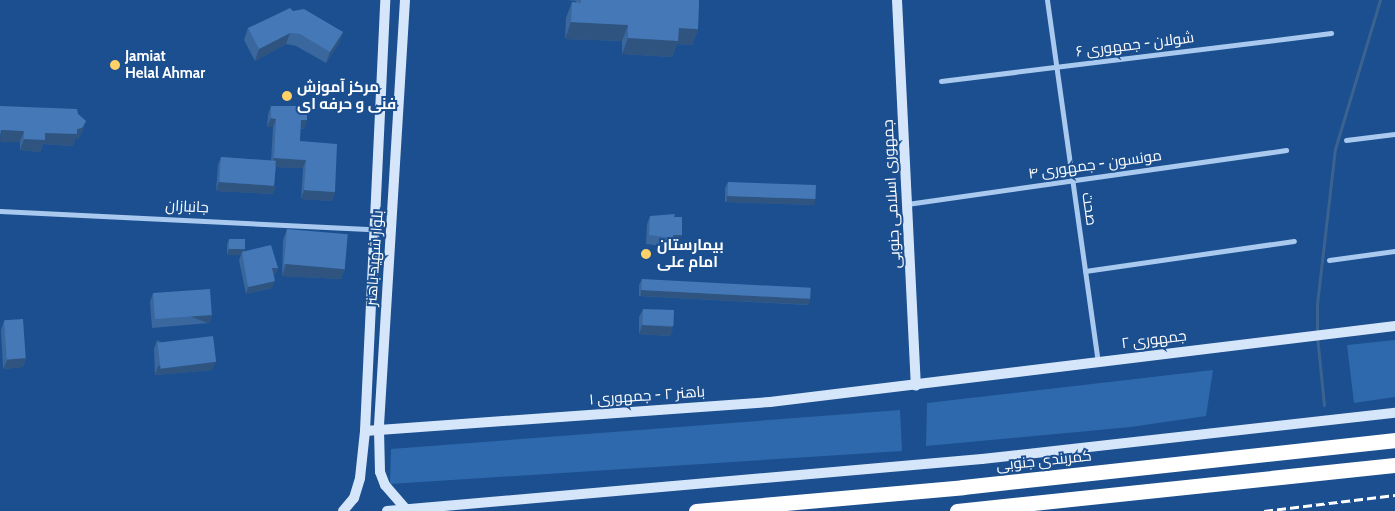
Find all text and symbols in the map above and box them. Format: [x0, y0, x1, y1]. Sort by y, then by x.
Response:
street label: شولان - جمهوری ۶ [1075, 29, 1195, 61]
place label: Jamiat Helal Ahmar [125, 47, 205, 82]
marker: Jamiat Helal Ahmar [109, 59, 121, 71]
place label: مرکز آموزش فنی و حرفه ای [297, 78, 396, 113]
marker: مرکز آموزش فنی و حرفه ای [281, 90, 293, 102]
street label: جمهوری اسلامی جنوبی [879, 119, 905, 269]
street label: مونسون - جمهوری ۴ [1027, 147, 1163, 183]
street label: صحت [1078, 191, 1100, 227]
street label: جانبازان [165, 197, 209, 217]
street label: بلوار شهید باهنر [363, 209, 387, 307]
place label: بیمارستان امام علی [657, 236, 724, 271]
marker: بیمارستان امام علی [639, 247, 653, 261]
street label: جمهوری ۲ [1120, 327, 1188, 353]
street label: باهنر ۲ - جمهوری ۱ [588, 383, 706, 409]
street label: کمربندی جنوبی [995, 447, 1093, 475]

